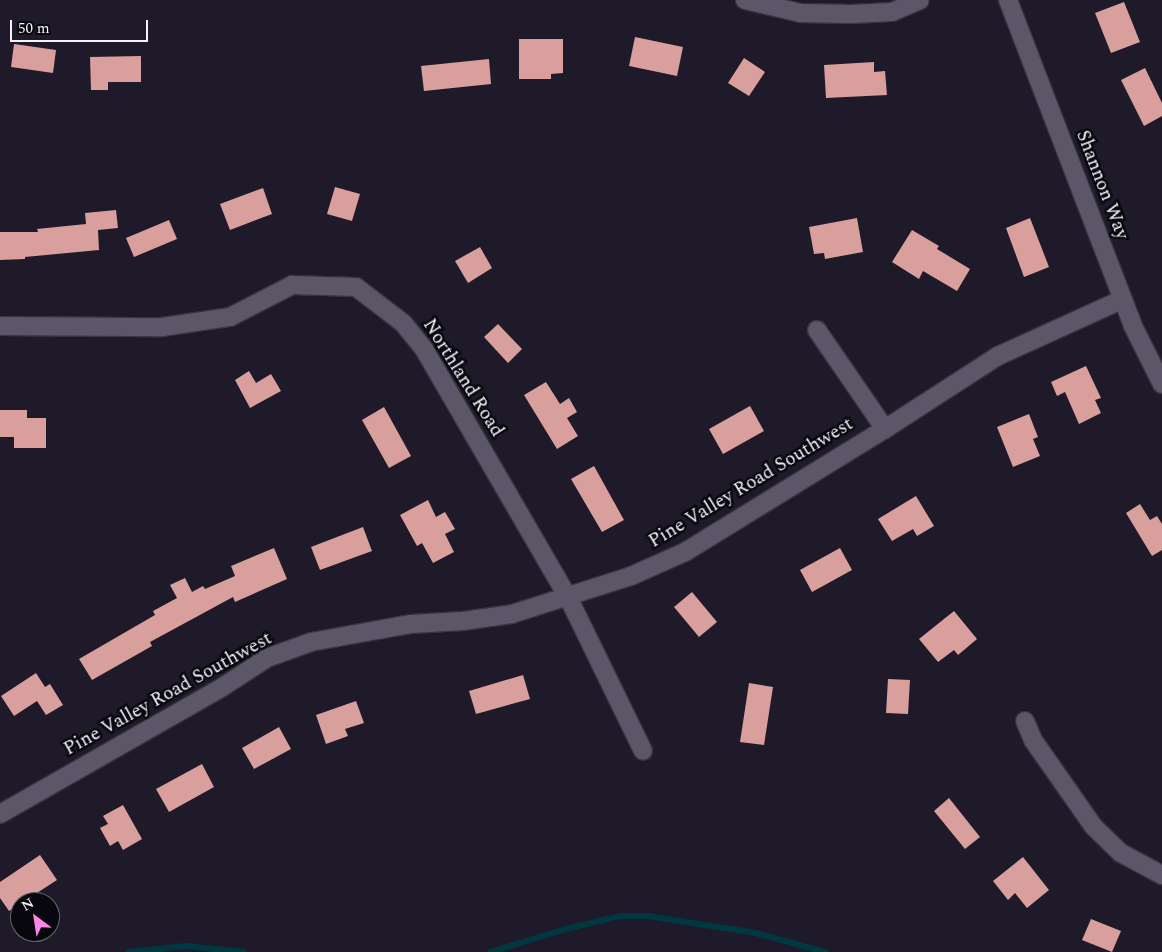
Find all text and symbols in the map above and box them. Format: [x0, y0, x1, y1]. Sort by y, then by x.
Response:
scale bar [12, 10, 150, 42]
text: 50 m [18, 17, 50, 40]
street label: Shannon Way [1071, 127, 1133, 243]
street label: Northland Road [418, 315, 508, 441]
street label: Pine Valley Road Southwest [645, 413, 857, 553]
street label: Pine Valley Road Southwest [60, 627, 276, 761]
north arrow [10, 892, 60, 942]
text: N [17, 893, 38, 917]

